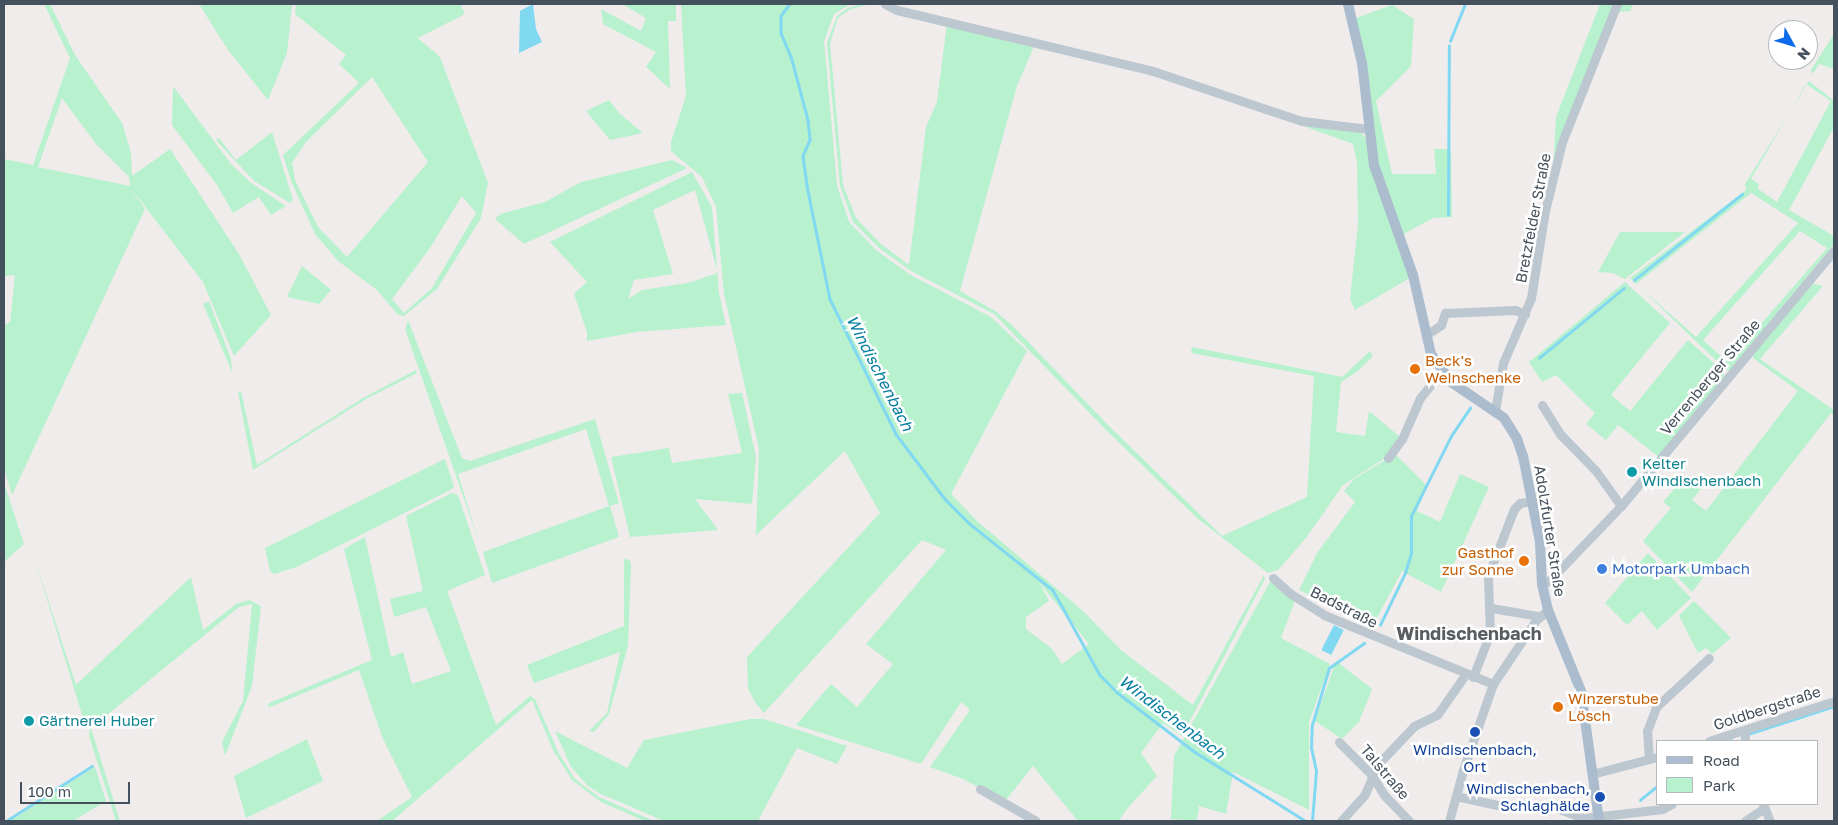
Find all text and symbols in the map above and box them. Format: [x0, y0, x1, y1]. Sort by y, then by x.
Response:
north arrow [1768, 20, 1818, 70]
text: N [1794, 45, 1814, 64]
street label: Bretzfelder Straße [1512, 152, 1554, 284]
water label: Windischenbach [843, 312, 917, 434]
street label: Verrenberger Straße [1656, 316, 1764, 438]
place label: Beck's Weinschenke [1425, 351, 1521, 386]
marker: Beck's Weinschenke [1409, 363, 1421, 375]
place label: Kelter Windischenbach [1642, 454, 1761, 489]
street label: Adolzfurter Straße [1531, 464, 1569, 598]
marker: Kelter Windischenbach [1626, 466, 1638, 478]
place label: Gasthof zur Sonne [1442, 543, 1514, 578]
marker: Gasthof zur Sonne [1518, 555, 1530, 567]
place label: Motorpark Umbach [1612, 560, 1750, 578]
marker: Motorpark Umbach [1596, 563, 1608, 575]
street label: Badstraße [1307, 582, 1381, 632]
district label: Windischenbach [1396, 622, 1542, 644]
water label: Windischenbach [1115, 671, 1229, 763]
street label: Goldbergstraße [1711, 682, 1823, 734]
place label: Winzerstube Lösch [1568, 689, 1659, 724]
marker: Winzerstube Lösch [1552, 701, 1564, 713]
place label: Gärtnerei Huber [39, 712, 155, 730]
marker: Gärtnerei Huber [23, 715, 35, 727]
marker: Windischenbach, Ort [1469, 726, 1481, 738]
place label: Windischenbach, Ort [1413, 740, 1537, 775]
legend [1656, 740, 1818, 805]
street label: Talstraße [1357, 741, 1413, 803]
text: Road [1703, 751, 1740, 769]
scale bar [22, 772, 132, 804]
text: Park [1703, 776, 1735, 794]
place label: Windischenbach, Schlaghälde [1466, 779, 1590, 814]
text: 100 m [28, 782, 71, 800]
marker: Windischenbach, Schlaghälde [1594, 791, 1606, 803]

